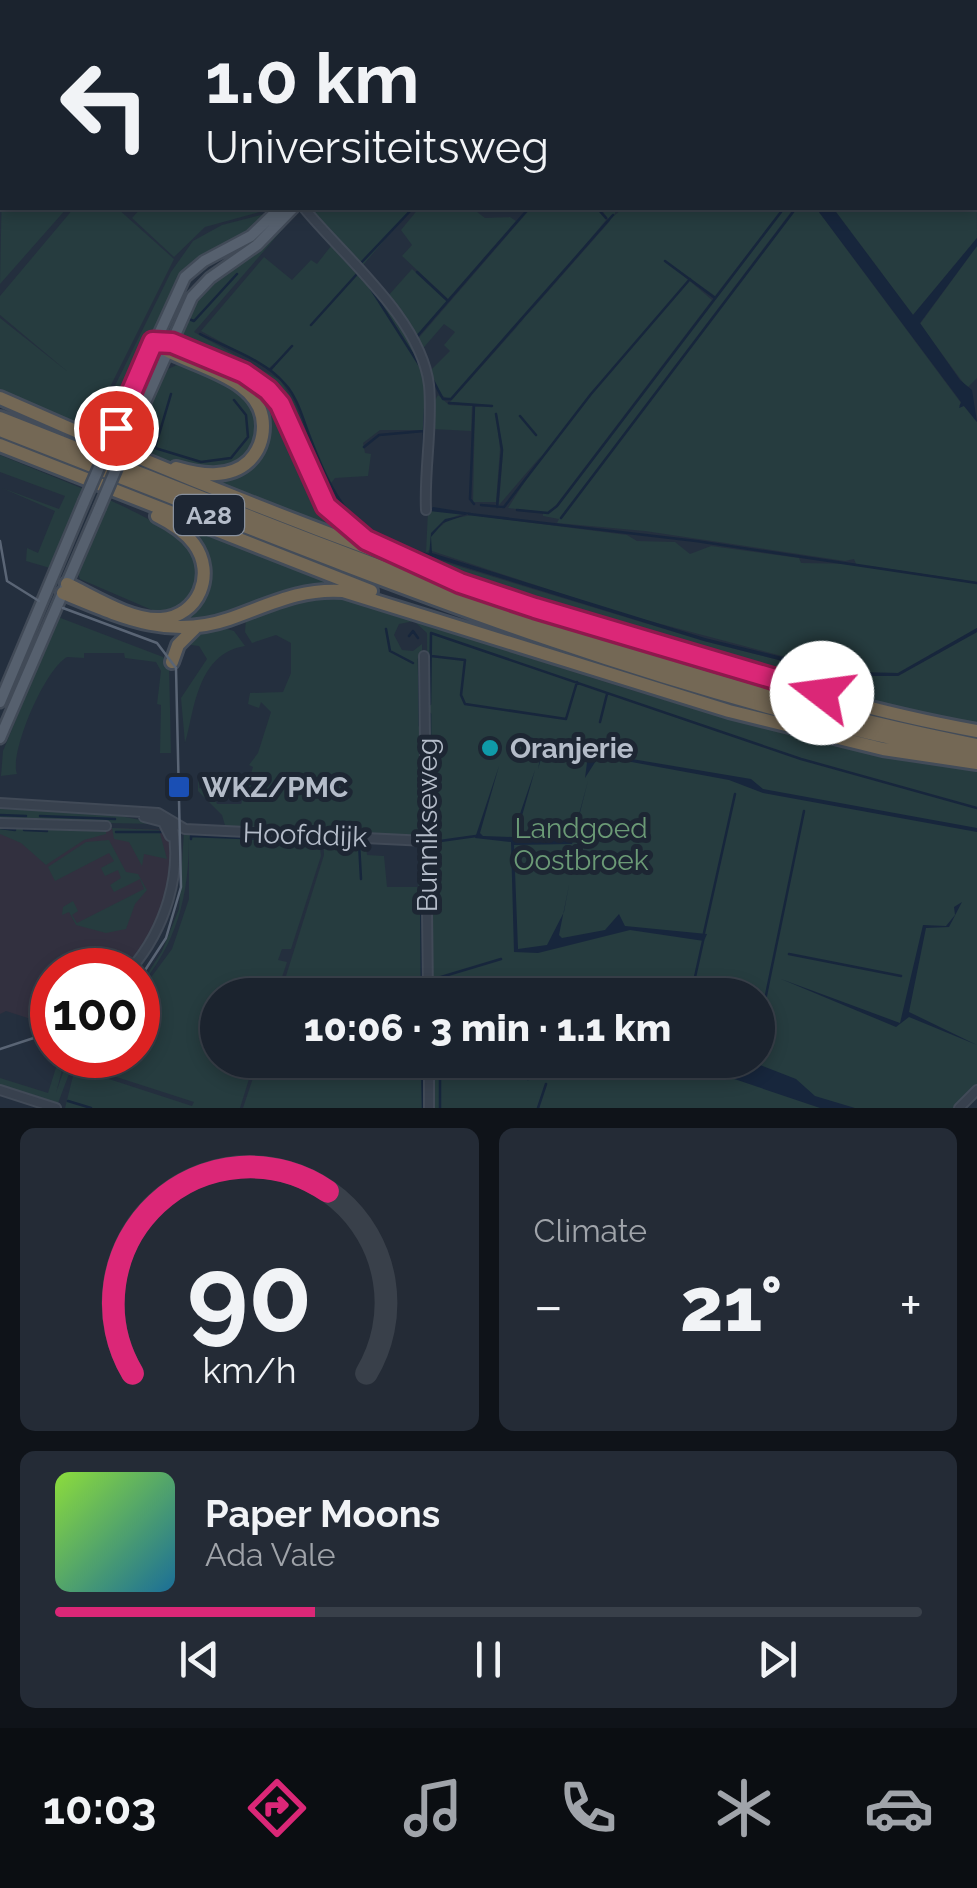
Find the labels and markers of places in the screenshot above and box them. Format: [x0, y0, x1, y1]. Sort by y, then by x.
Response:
pin [74, 386, 159, 471]
place label: Oranjerie [510, 732, 634, 765]
marker: Oranjerie [479, 737, 501, 759]
place label: WKZ/PMC [202, 771, 348, 804]
marker: WKZ/PMC [166, 774, 192, 800]

